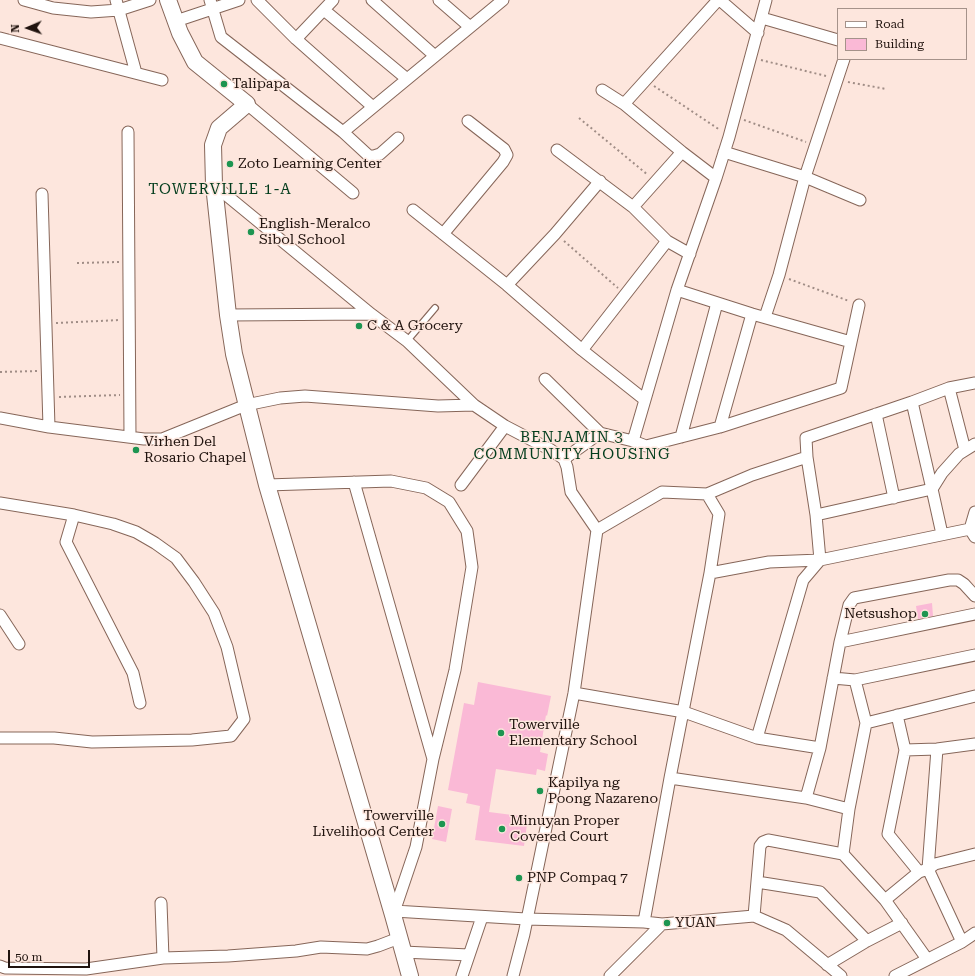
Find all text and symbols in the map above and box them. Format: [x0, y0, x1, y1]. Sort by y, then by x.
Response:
north arrow [8, 8, 48, 48]
legend [837, 8, 967, 60]
text: Road [875, 17, 904, 31]
text: N [9, 24, 22, 33]
text: Building [875, 37, 924, 51]
place label: Talipapa [232, 76, 290, 92]
marker: Talipapa [219, 79, 229, 89]
place label: Zoto Learning Center [238, 156, 382, 172]
marker: Zoto Learning Center [225, 159, 235, 169]
district label: TOWERVILLE 1-A [148, 181, 292, 199]
place label: English-Meralco Sibol School [259, 216, 371, 248]
marker: English-Meralco Sibol School [246, 227, 256, 237]
place label: C & A Grocery [367, 318, 463, 334]
marker: C & A Grocery [354, 321, 364, 331]
district label: BENJAMIN 3 COMMUNITY HOUSING [474, 429, 670, 464]
place label: Virhen Del Rosario Chapel [144, 434, 246, 466]
marker: Virhen Del Rosario Chapel [131, 445, 141, 455]
place label: Netsushop [844, 606, 917, 622]
marker: Netsushop [920, 609, 930, 619]
place label: Towerville Elementary School [509, 717, 637, 750]
marker: Towerville Elementary School [496, 728, 506, 738]
place label: Kapilya ng Poong Nazareno [548, 775, 658, 808]
marker: Kapilya ng Poong Nazareno [535, 786, 545, 796]
place label: Towerville Livelihood Center [313, 808, 434, 840]
place label: Minuyan Proper Covered Court [510, 813, 619, 846]
marker: Towerville Livelihood Center [437, 819, 447, 829]
marker: Minuyan Proper Covered Court [497, 824, 507, 834]
place label: PNP Compaq 7 [527, 870, 628, 886]
marker: PNP Compaq 7 [514, 873, 524, 883]
place label: YUAN [675, 915, 716, 931]
marker: YUAN [662, 918, 672, 928]
scale bar [10, 942, 92, 968]
text: 50 m [15, 950, 42, 964]

